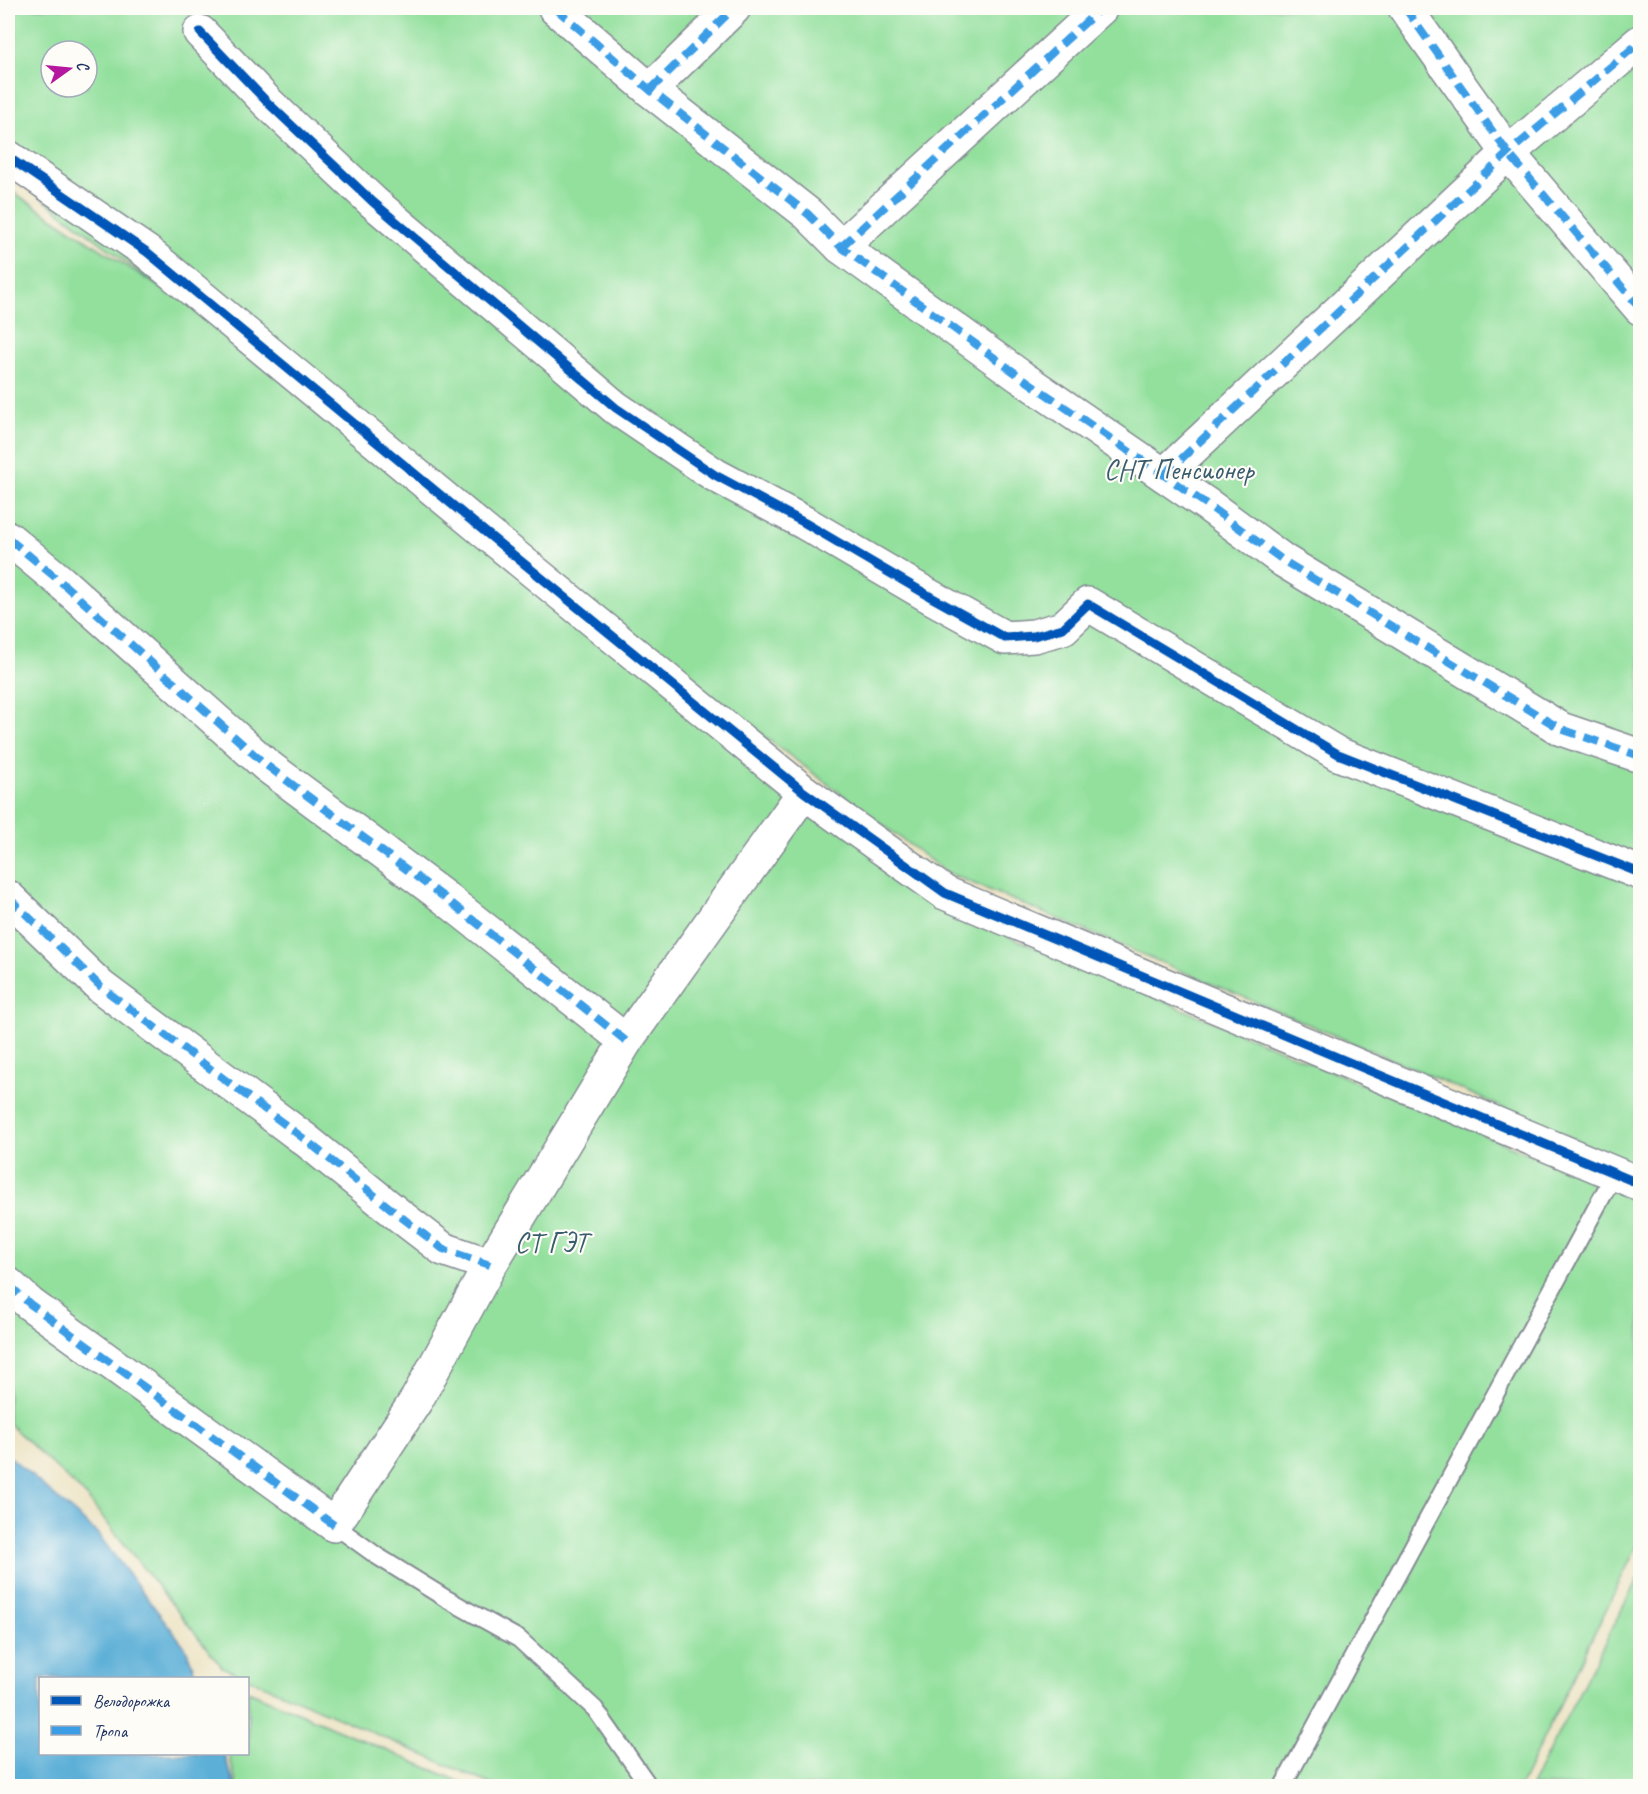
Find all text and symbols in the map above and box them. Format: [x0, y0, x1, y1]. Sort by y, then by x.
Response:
north arrow [39, 39, 99, 99]
text: С [72, 59, 94, 74]
park label: СНТ Пенсионер [1104, 452, 1255, 487]
park label: СТ ГЭТ [515, 1225, 593, 1260]
legend [39, 1677, 249, 1755]
text: Велодорожка [93, 1690, 171, 1712]
text: Тропа [93, 1720, 129, 1742]

